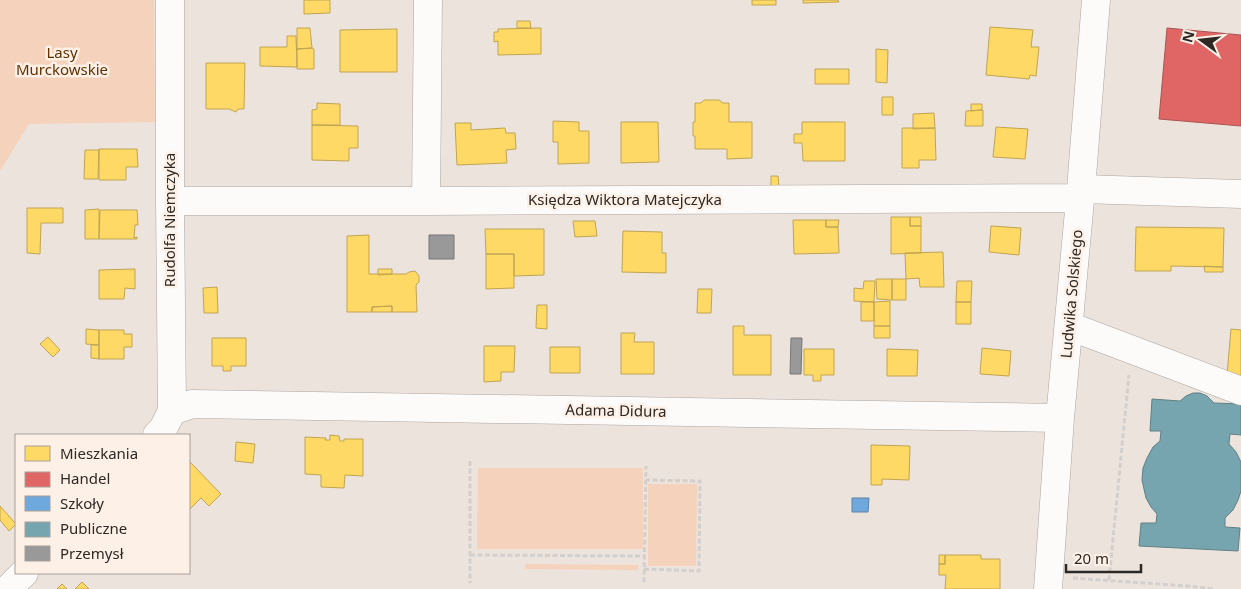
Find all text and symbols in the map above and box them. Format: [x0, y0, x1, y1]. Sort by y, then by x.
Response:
north arrow [1176, 15, 1226, 65]
text: N [1177, 29, 1199, 44]
park label: Lasy Murckowskie [16, 42, 108, 79]
street label: Rudolfa Niemczyka [159, 153, 179, 287]
street label: Księdza Wiktora Matejczyka [528, 189, 722, 209]
street label: Ludwika Solskiego [1055, 229, 1087, 359]
street label: Adama Didura [565, 399, 667, 421]
legend [15, 434, 190, 574]
text: Mieszkania [60, 443, 138, 463]
text: Handel [60, 468, 110, 488]
text: Szkoły [60, 493, 104, 513]
text: Publiczne [60, 518, 127, 538]
scale bar [1066, 542, 1141, 574]
text: Przemysł [60, 543, 124, 563]
text: 20 m [1074, 548, 1109, 568]

